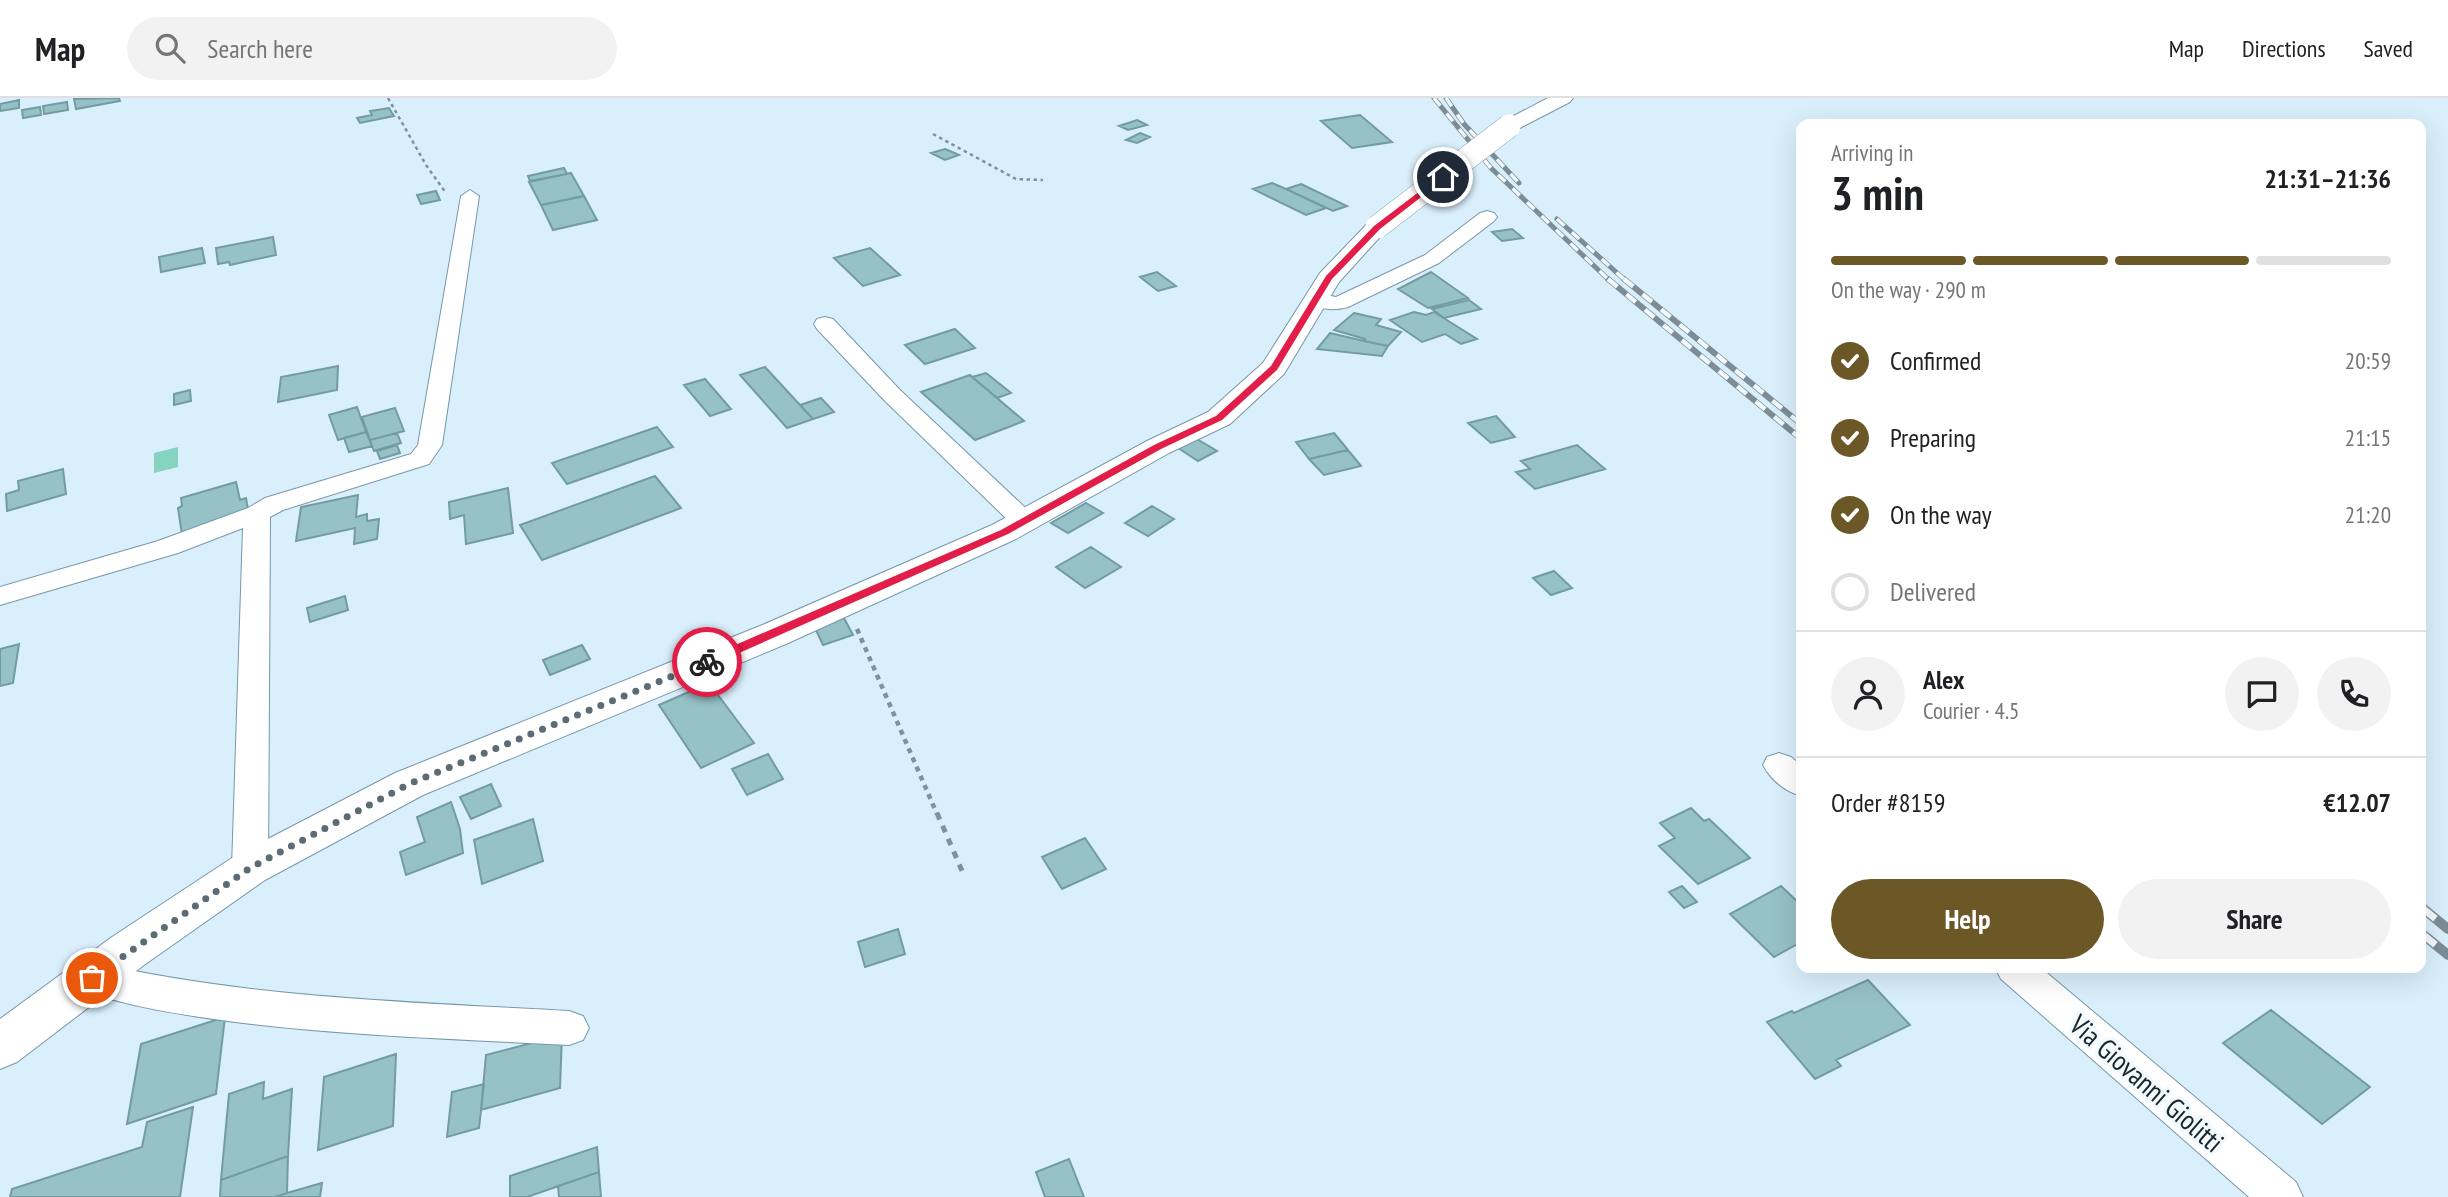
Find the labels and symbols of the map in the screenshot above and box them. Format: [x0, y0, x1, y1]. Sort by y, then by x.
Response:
pin [1413, 147, 1473, 207]
courier [672, 627, 742, 697]
pin [62, 948, 122, 1008]
street label: Via Giovanni Giolitti [2061, 1005, 2232, 1160]

